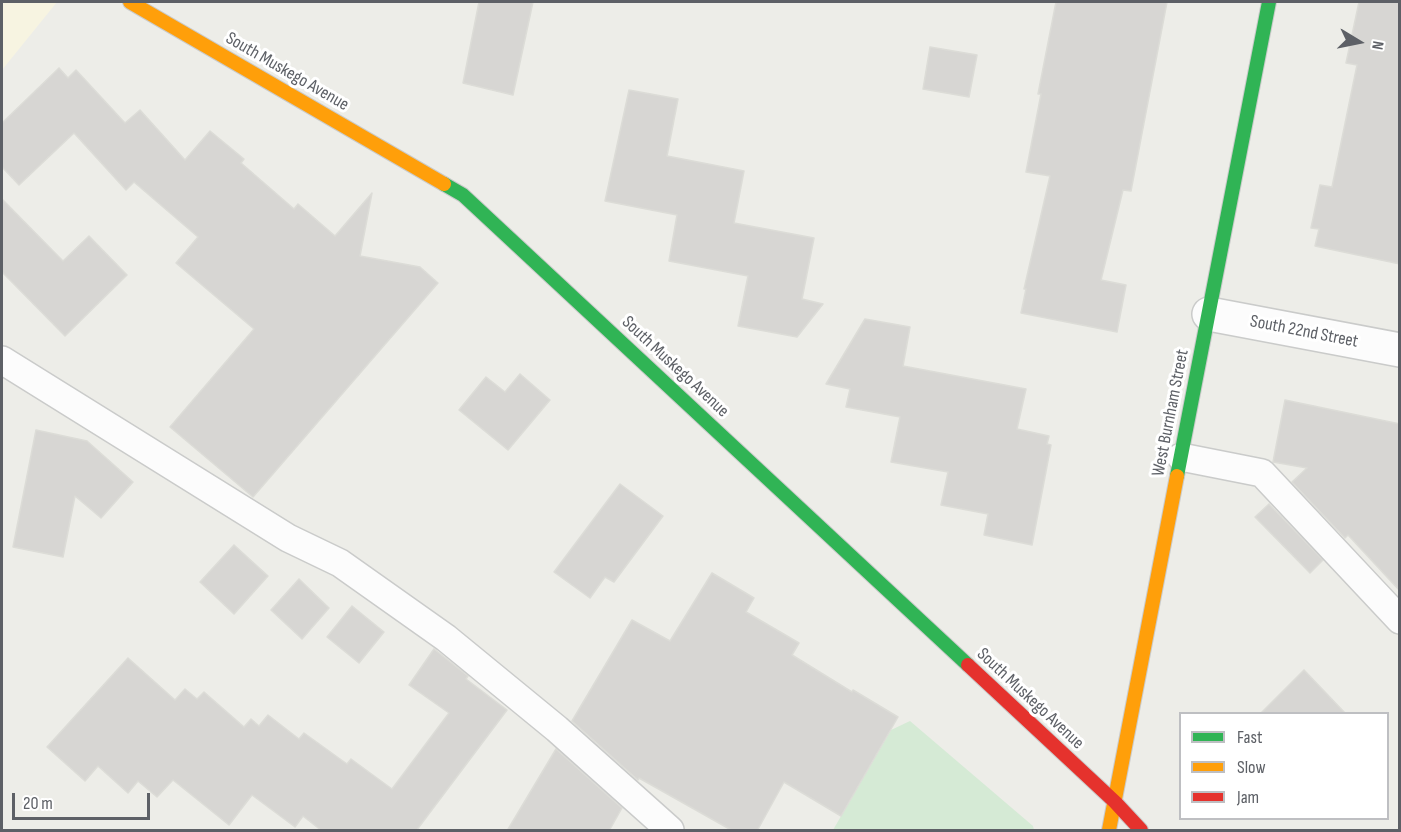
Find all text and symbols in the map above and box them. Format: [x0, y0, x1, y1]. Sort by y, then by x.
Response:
north arrow [1329, 12, 1389, 72]
street label: South Muskego Avenue [222, 28, 352, 116]
text: N [1367, 39, 1387, 51]
street label: South 22nd Street [1248, 311, 1360, 353]
street label: South Muskego Avenue [617, 312, 733, 422]
street label: West Burnham Street [1148, 348, 1194, 478]
street label: South Muskego Avenue [972, 644, 1088, 754]
legend [1179, 712, 1389, 820]
text: Fast [1237, 727, 1262, 748]
text: Slow [1237, 757, 1266, 778]
scale bar [15, 781, 153, 819]
text: Jam [1237, 787, 1259, 808]
text: 20 m [23, 793, 53, 814]

